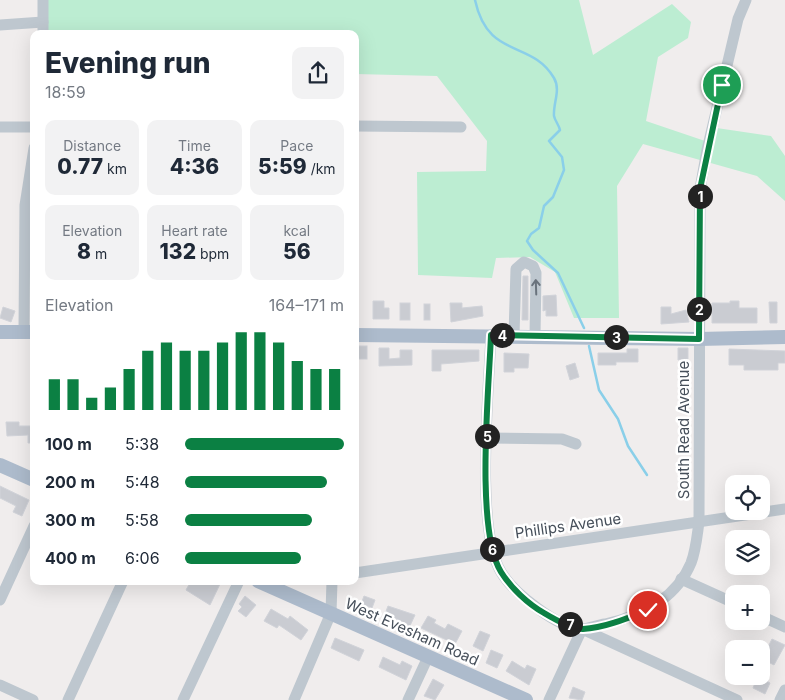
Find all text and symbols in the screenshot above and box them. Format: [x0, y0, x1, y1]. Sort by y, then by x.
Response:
text: Evening run [45, 46, 211, 80]
button: share [292, 47, 344, 99]
pin [701, 64, 743, 106]
icon: arrive [708, 71, 736, 99]
text: 18:59 [45, 82, 86, 102]
text: Distance [63, 137, 121, 154]
text: Time [178, 137, 211, 154]
text: Pace [280, 137, 313, 154]
text: 0.77 [57, 154, 103, 179]
text: 4:36 [170, 154, 219, 179]
text: 5:59 [258, 154, 307, 179]
text: km [103, 160, 127, 177]
text: /km [307, 160, 336, 177]
pin: 1 [688, 184, 712, 208]
text: 1 [697, 188, 704, 205]
text: Elevation [62, 222, 122, 239]
text: Heart rate [161, 222, 228, 239]
text: kcal [283, 222, 310, 239]
text: 8 [77, 239, 91, 264]
text: 132 [160, 239, 196, 264]
text: 56 [283, 239, 311, 264]
text: m [91, 245, 107, 262]
text: bpm [196, 245, 229, 262]
one-way arrow [531, 279, 541, 296]
text: Elevation [45, 295, 114, 315]
text: 164–171 m [269, 295, 344, 315]
pin: 2 [686, 296, 712, 322]
text: 2 [695, 301, 704, 318]
pin: 4 [490, 322, 514, 348]
pin: 3 [604, 324, 628, 350]
text: 4 [498, 327, 507, 344]
text: 3 [612, 329, 621, 346]
street label: South Read Avenue [674, 361, 693, 499]
pin: 5 [474, 424, 500, 448]
text: 5 [483, 428, 492, 445]
text: 100 m [45, 434, 92, 454]
text: 5:38 [125, 434, 159, 454]
text: 200 m [45, 472, 95, 492]
text: 5:48 [125, 472, 160, 492]
map controls [725, 475, 770, 685]
button: locate [725, 475, 770, 520]
street label: Phillips Avenue [514, 509, 622, 542]
text: 300 m [45, 510, 95, 530]
text: 5:58 [125, 510, 159, 530]
button: layers [725, 530, 770, 575]
pin: 6 [480, 536, 504, 562]
text: 6 [488, 541, 497, 558]
text: 400 m [45, 548, 96, 568]
text: 6:06 [125, 548, 160, 568]
button: + [725, 585, 770, 630]
pin [627, 589, 669, 631]
street label: West Evesham Road [342, 593, 482, 670]
icon: check [634, 596, 662, 624]
pin: 7 [558, 612, 582, 636]
text: 7 [566, 616, 575, 633]
button: − [725, 640, 770, 685]

